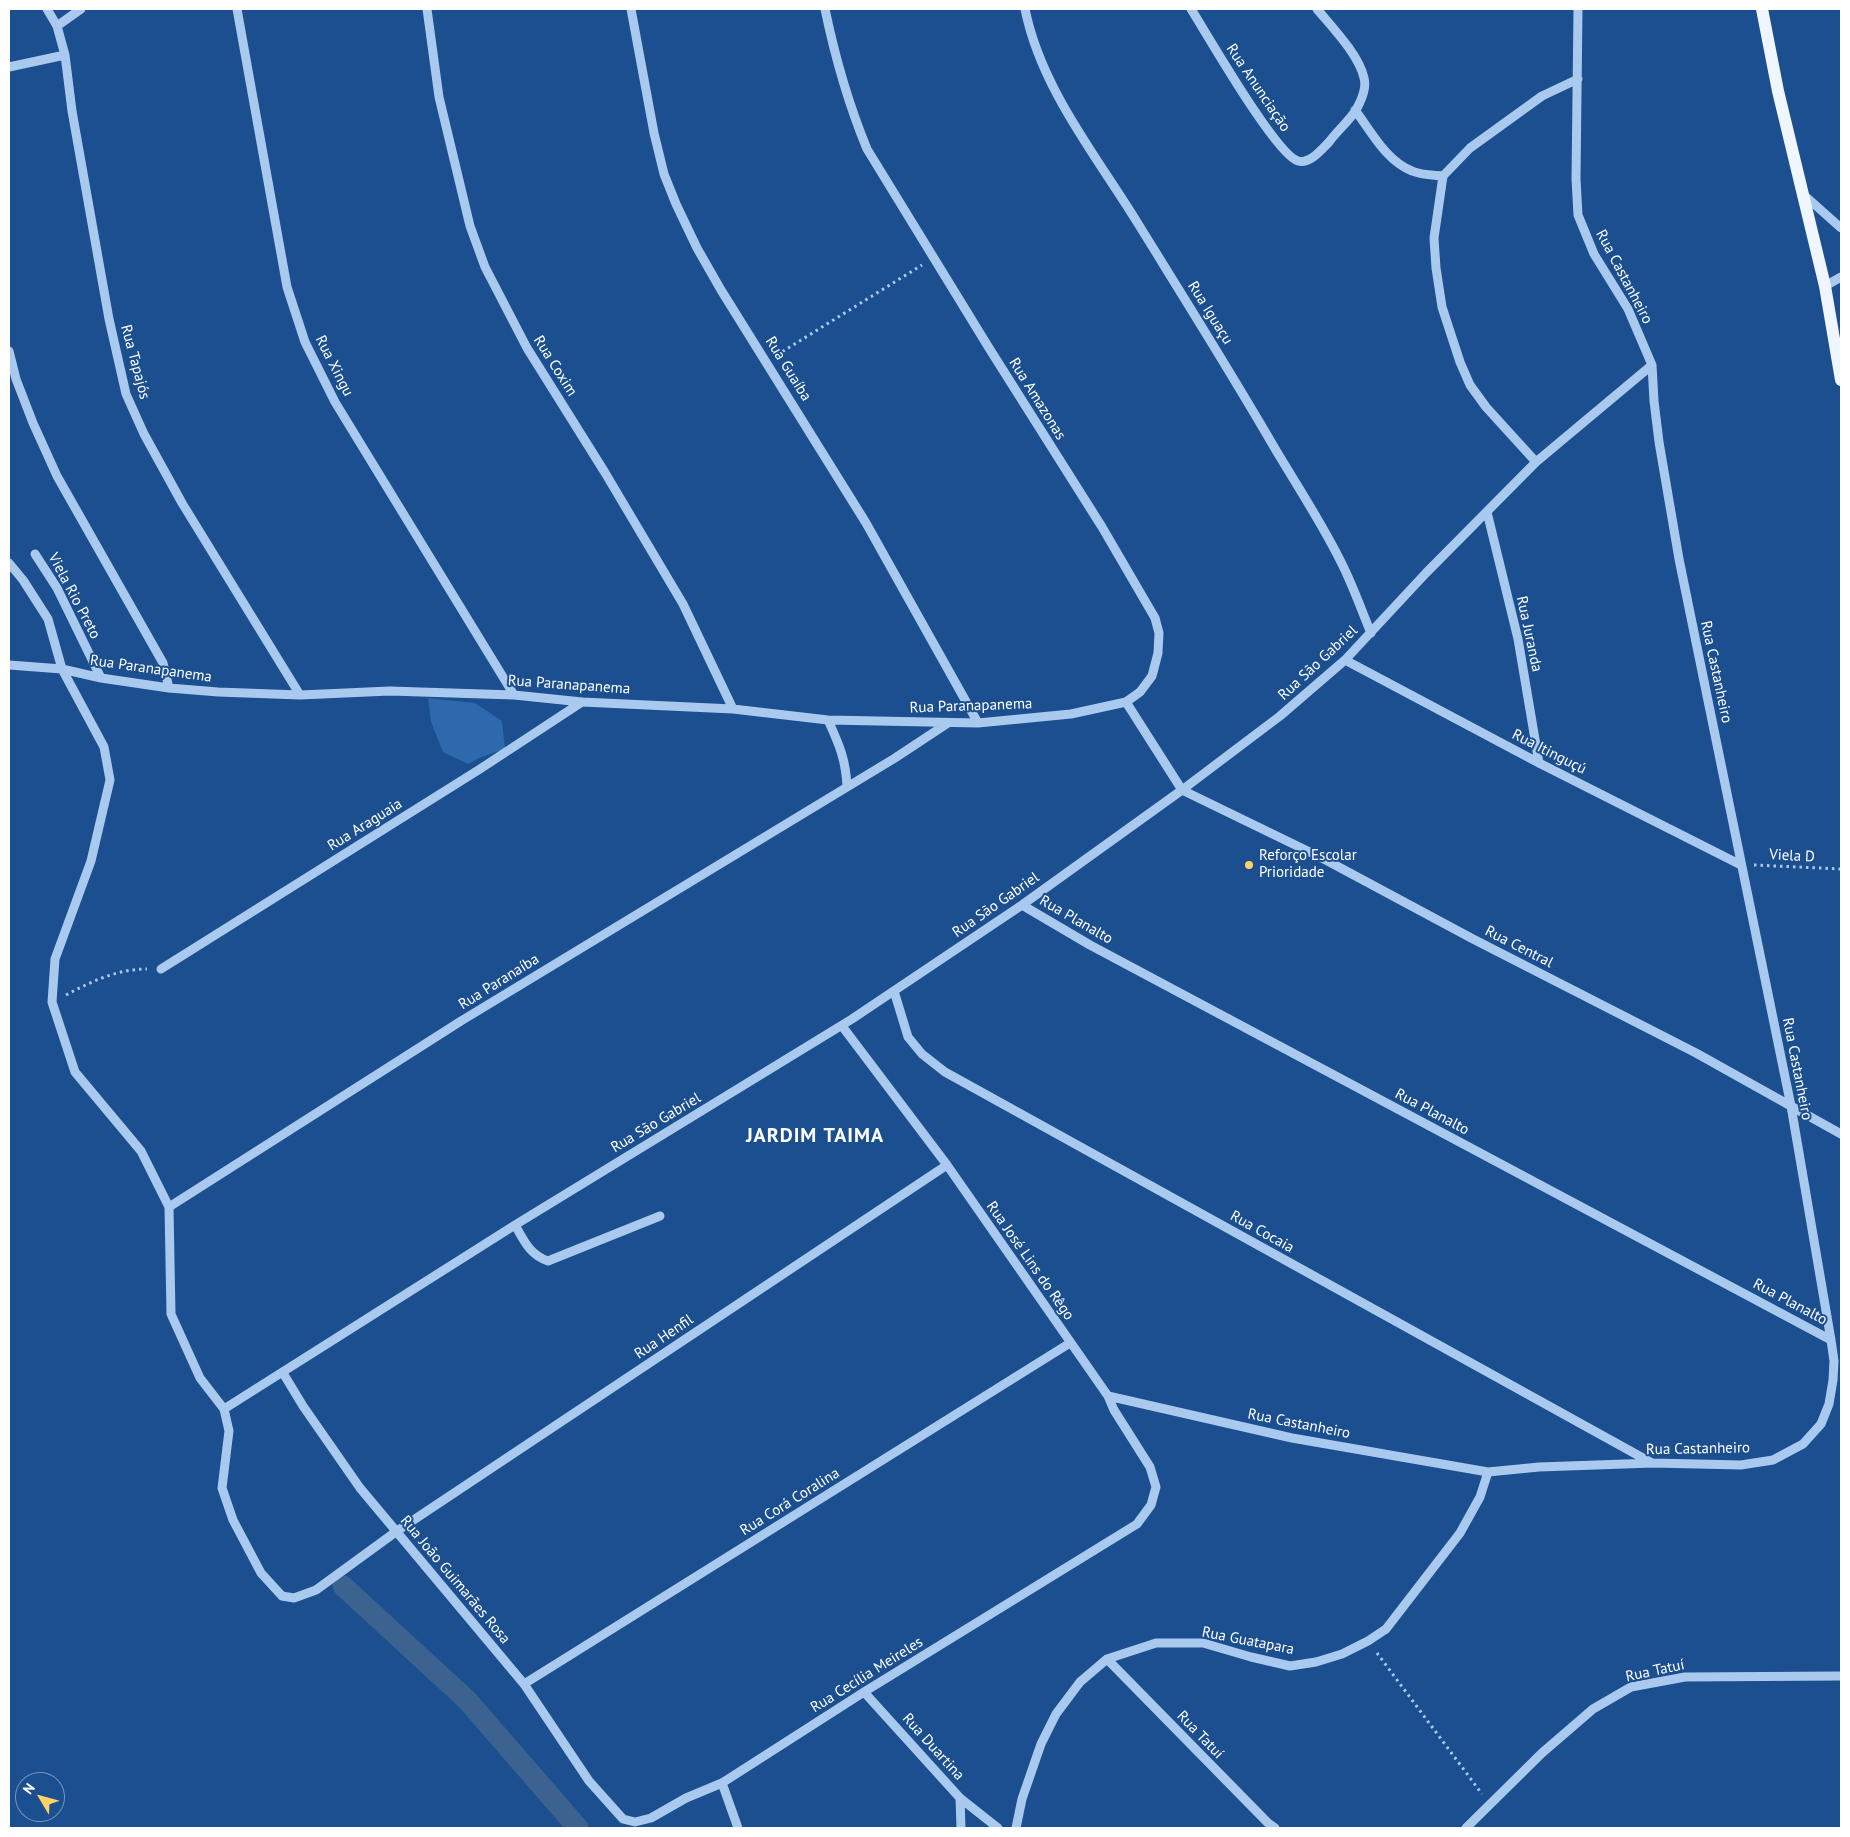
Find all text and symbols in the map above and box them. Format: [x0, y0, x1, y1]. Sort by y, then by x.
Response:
street label: Rua Anunciação [1222, 41, 1294, 135]
street label: Rua Castanheiro [1592, 227, 1656, 327]
street label: Rua Iguaçu [1184, 278, 1236, 348]
street label: Rua Tapajós [116, 323, 154, 401]
street label: Rua Coxim [529, 332, 581, 400]
street label: Rua Xingu [311, 333, 357, 399]
street label: Rua Guaíba [761, 333, 815, 405]
street label: Rua Amazonas [1005, 355, 1069, 443]
street label: Viela Rio Preto [44, 550, 104, 642]
street label: Rua Juranda [1512, 594, 1546, 674]
street label: Rua Castanheiro [1696, 619, 1736, 725]
street label: Rua São Gabriel [1275, 622, 1361, 704]
street label: Rua Paranapanema [89, 652, 213, 686]
street label: Rua Paranapanema [507, 672, 631, 698]
street label: Rua Paranapanema [909, 695, 1033, 717]
street label: Rua Itinguçú [1509, 726, 1589, 778]
street label: Rua Araguaia [324, 795, 406, 855]
street label: Viela D [1769, 846, 1815, 866]
place label: Reforço Escolar Prioridade [1259, 847, 1357, 882]
marker: Reforço Escolar Prioridade [1243, 859, 1255, 871]
street label: Rua São Gabriel [949, 868, 1043, 942]
street label: Rua Planalto [1036, 892, 1116, 948]
street label: Rua Central [1482, 922, 1556, 972]
street label: Rua Paranaíba [455, 950, 543, 1014]
street label: Rua Castanheiro [1778, 1016, 1816, 1122]
street label: Rua Planalto [1392, 1085, 1472, 1139]
street label: Rua São Gabriel [608, 1089, 704, 1157]
district label: JARDIM TAIMA [744, 1124, 886, 1148]
street label: Rua José Lins do Rêgo [982, 1198, 1078, 1324]
street label: Rua Cocaia [1227, 1207, 1297, 1257]
street label: Rua Planalto [1750, 1275, 1830, 1329]
street label: Rua Henfil [631, 1311, 697, 1363]
street label: Rua Castanheiro [1246, 1405, 1352, 1443]
street label: Rua Castanheiro [1646, 1439, 1750, 1459]
street label: Rua Corá Coralina [737, 1464, 843, 1540]
street label: Rua João Guimarães Rosa [396, 1512, 514, 1648]
street label: Rua Guatapara [1200, 1623, 1296, 1659]
street label: Rua Cecília Meireles [808, 1633, 926, 1717]
street label: Rua Tatuí [1624, 1656, 1686, 1686]
street label: Rua Tatuí [1173, 1707, 1227, 1763]
street label: Rua Duartina [898, 1710, 968, 1784]
north arrow [15, 1772, 65, 1822]
text: N [19, 1779, 39, 1798]

